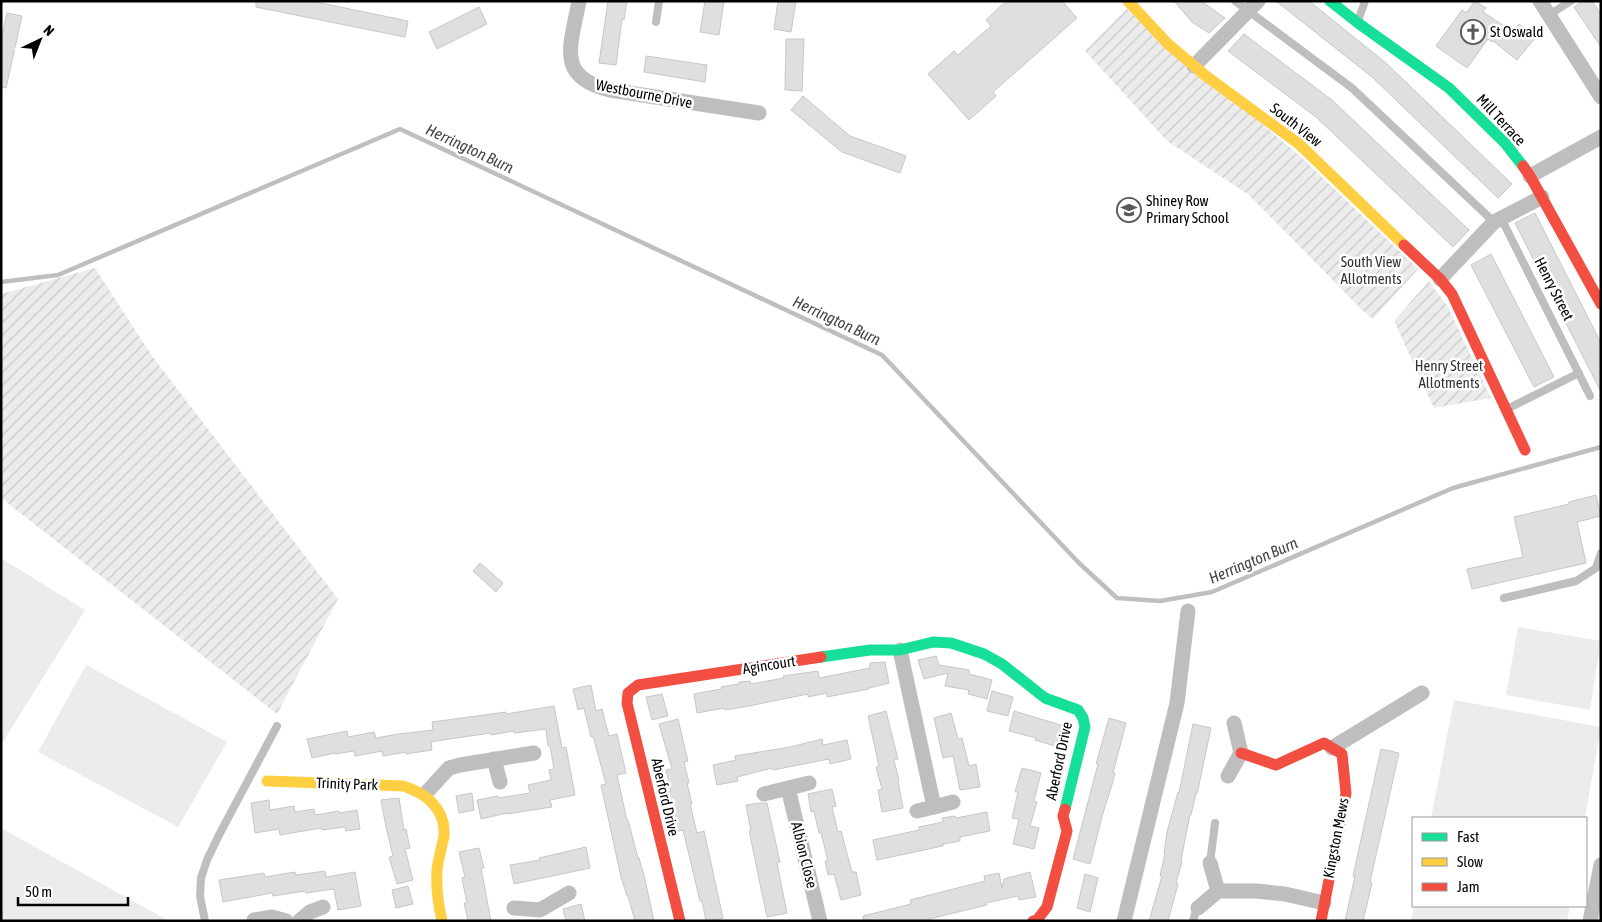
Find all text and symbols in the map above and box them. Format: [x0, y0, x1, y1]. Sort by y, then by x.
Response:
north arrow [15, 15, 65, 65]
church icon: St Oswald [1460, 19, 1486, 45]
text: N [40, 22, 57, 39]
place label: St Oswald [1490, 23, 1543, 40]
street label: Westbourne Drive [594, 76, 694, 111]
street label: Mill Terrace [1473, 90, 1529, 149]
street label: South View [1267, 99, 1325, 150]
water label: Herrington Burn [423, 120, 517, 177]
place label: Shiney Row Primary School [1146, 192, 1229, 226]
school or university icon: Shiney Row Primary School [1116, 197, 1142, 223]
park label: South View Allotments [1340, 253, 1402, 287]
street label: Henry Street [1531, 254, 1578, 323]
water label: Herrington Burn [790, 292, 884, 349]
park label: Henry Street Allotments [1415, 357, 1483, 391]
water label: Herrington Burn [1206, 533, 1301, 588]
street label: Agincourt [741, 652, 796, 677]
street label: Aberford Drive [1042, 720, 1075, 802]
street label: Aberford Drive [648, 756, 683, 838]
street label: Trinity Park [316, 774, 379, 793]
street label: Kingston Mews [1319, 796, 1352, 879]
legend [1412, 817, 1587, 907]
street label: Albion Close [788, 820, 821, 890]
text: Fast [1457, 828, 1479, 845]
text: Slow [1457, 853, 1483, 870]
scale bar [18, 874, 128, 906]
text: Jam [1457, 878, 1480, 895]
text: 50 m [25, 883, 52, 900]

